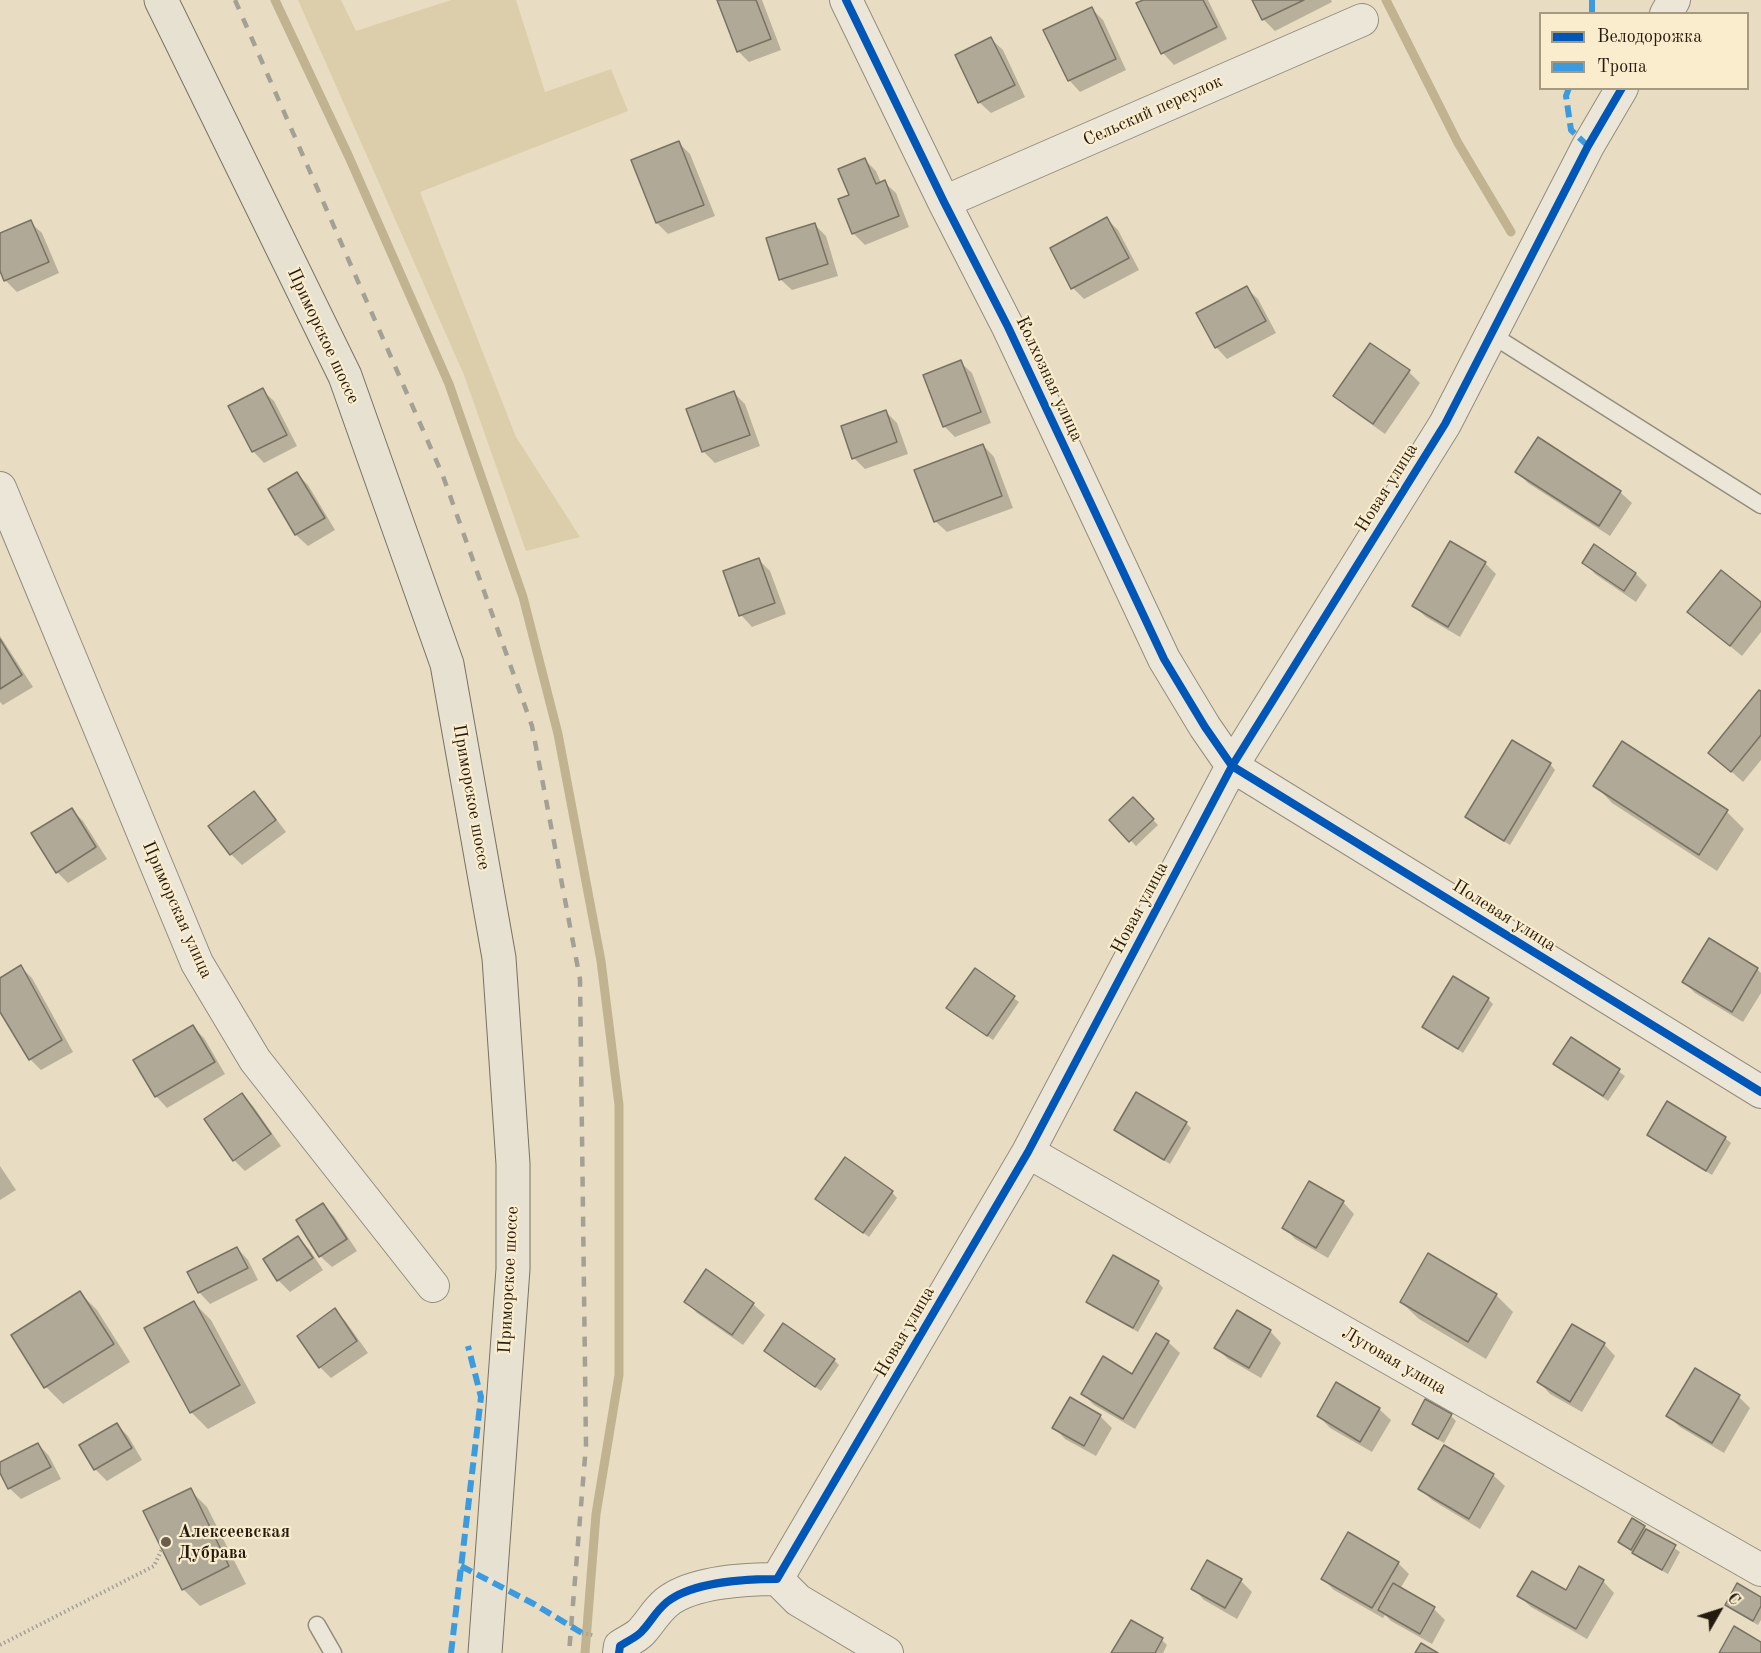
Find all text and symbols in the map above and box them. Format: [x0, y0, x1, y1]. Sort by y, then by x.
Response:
legend [1539, 12, 1749, 90]
text: Велодорожка [1597, 28, 1702, 46]
text: Тропа [1597, 58, 1647, 76]
street label: Сельский переулок [1080, 71, 1226, 151]
street label: Приморское шоссе [282, 265, 364, 407]
street label: Колхозная улица [1010, 313, 1088, 445]
street label: Новая улица [1351, 439, 1423, 537]
street label: Приморское шоссе [448, 722, 494, 872]
street label: Приморская улица [137, 838, 217, 982]
street label: Новая улица [1107, 858, 1173, 958]
street label: Полевая улица [1448, 875, 1560, 957]
street label: Приморское шоссе [494, 1206, 524, 1354]
street label: Новая улица [870, 1283, 940, 1381]
street label: Луговая улица [1338, 1322, 1450, 1400]
place label: Алексеевская Дубрава [178, 1521, 290, 1564]
marker: Алексеевская Дубрава [159, 1535, 173, 1549]
north arrow [1689, 1581, 1749, 1641]
text: С [1723, 1591, 1743, 1609]

